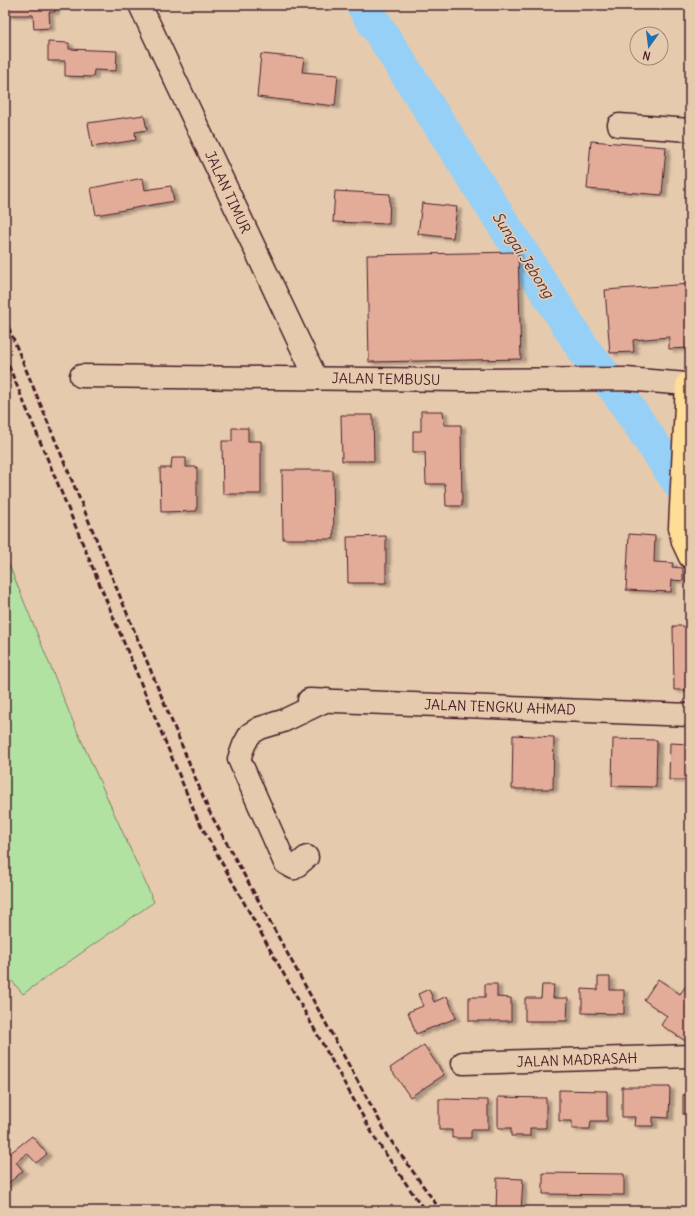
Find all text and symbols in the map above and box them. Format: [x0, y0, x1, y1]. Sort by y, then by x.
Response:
north arrow [629, 26, 669, 66]
text: N [641, 48, 652, 63]
street label: JALAN TIMUR [201, 148, 255, 236]
water label: Sungai Jebong [488, 208, 559, 303]
street label: JALAN TEMBUSU [331, 369, 441, 389]
street label: JALAN TENGKU AHMAD [424, 695, 576, 719]
street label: JALAN MADRASAH [516, 1049, 638, 1071]

